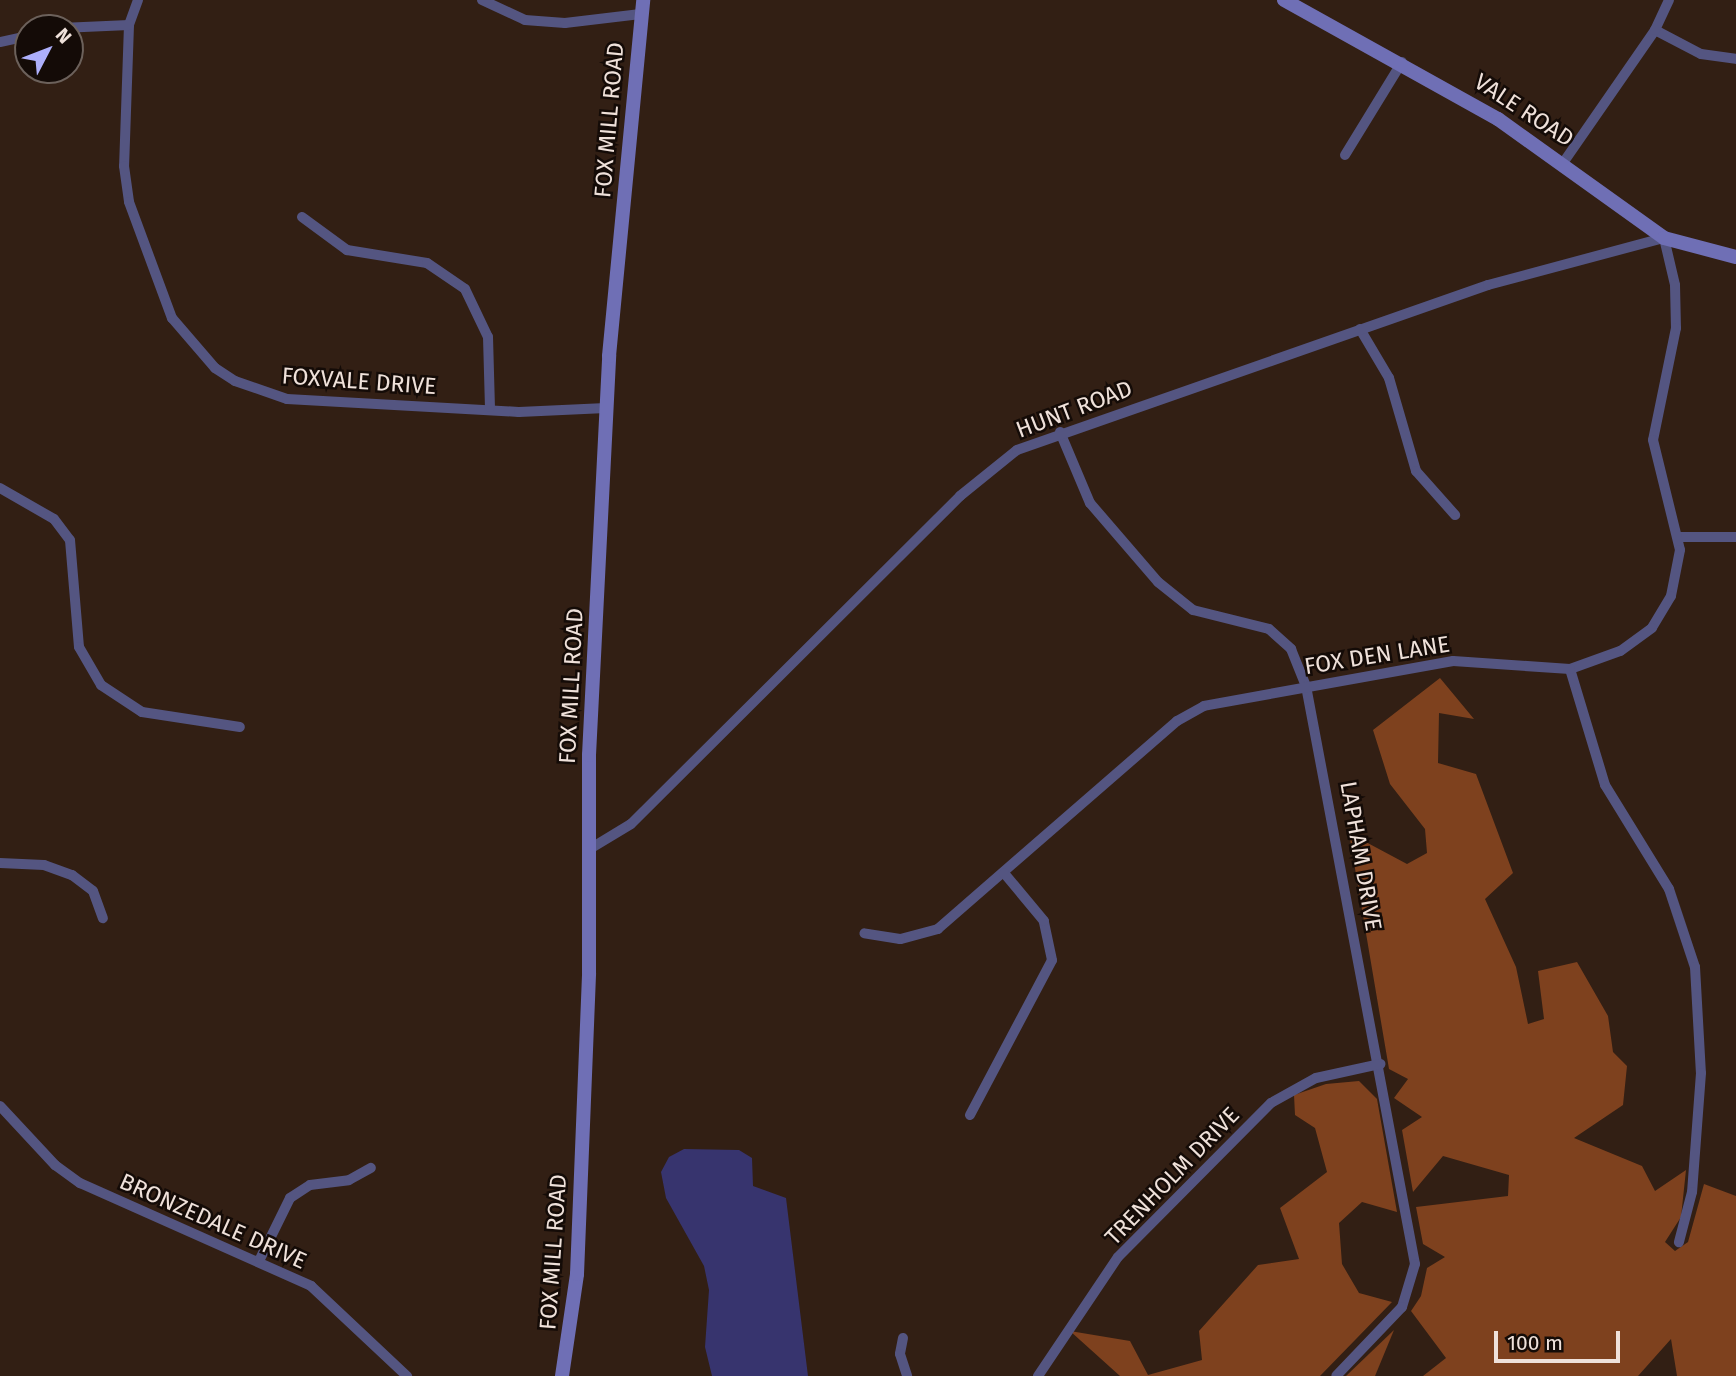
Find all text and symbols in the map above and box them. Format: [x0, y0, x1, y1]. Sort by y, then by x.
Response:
north arrow [14, 14, 84, 84]
text: N [51, 24, 76, 48]
street label: FOX MILL ROAD [588, 41, 630, 199]
street label: VALE ROAD [1469, 68, 1579, 152]
street label: FOXVALE DRIVE [281, 362, 437, 400]
street label: HUNT ROAD [1012, 374, 1136, 444]
street label: FOX MILL ROAD [553, 607, 589, 765]
street label: FOX DEN LANE [1302, 630, 1452, 680]
street label: LAPHAM DRIVE [1334, 779, 1388, 933]
street label: TRENHOLM DRIVE [1099, 1101, 1245, 1251]
street label: BRONZEDALE DRIVE [115, 1167, 311, 1275]
street label: FOX MILL ROAD [534, 1173, 572, 1331]
scale bar [1498, 1316, 1624, 1360]
text: 100 m [1507, 1330, 1563, 1356]

